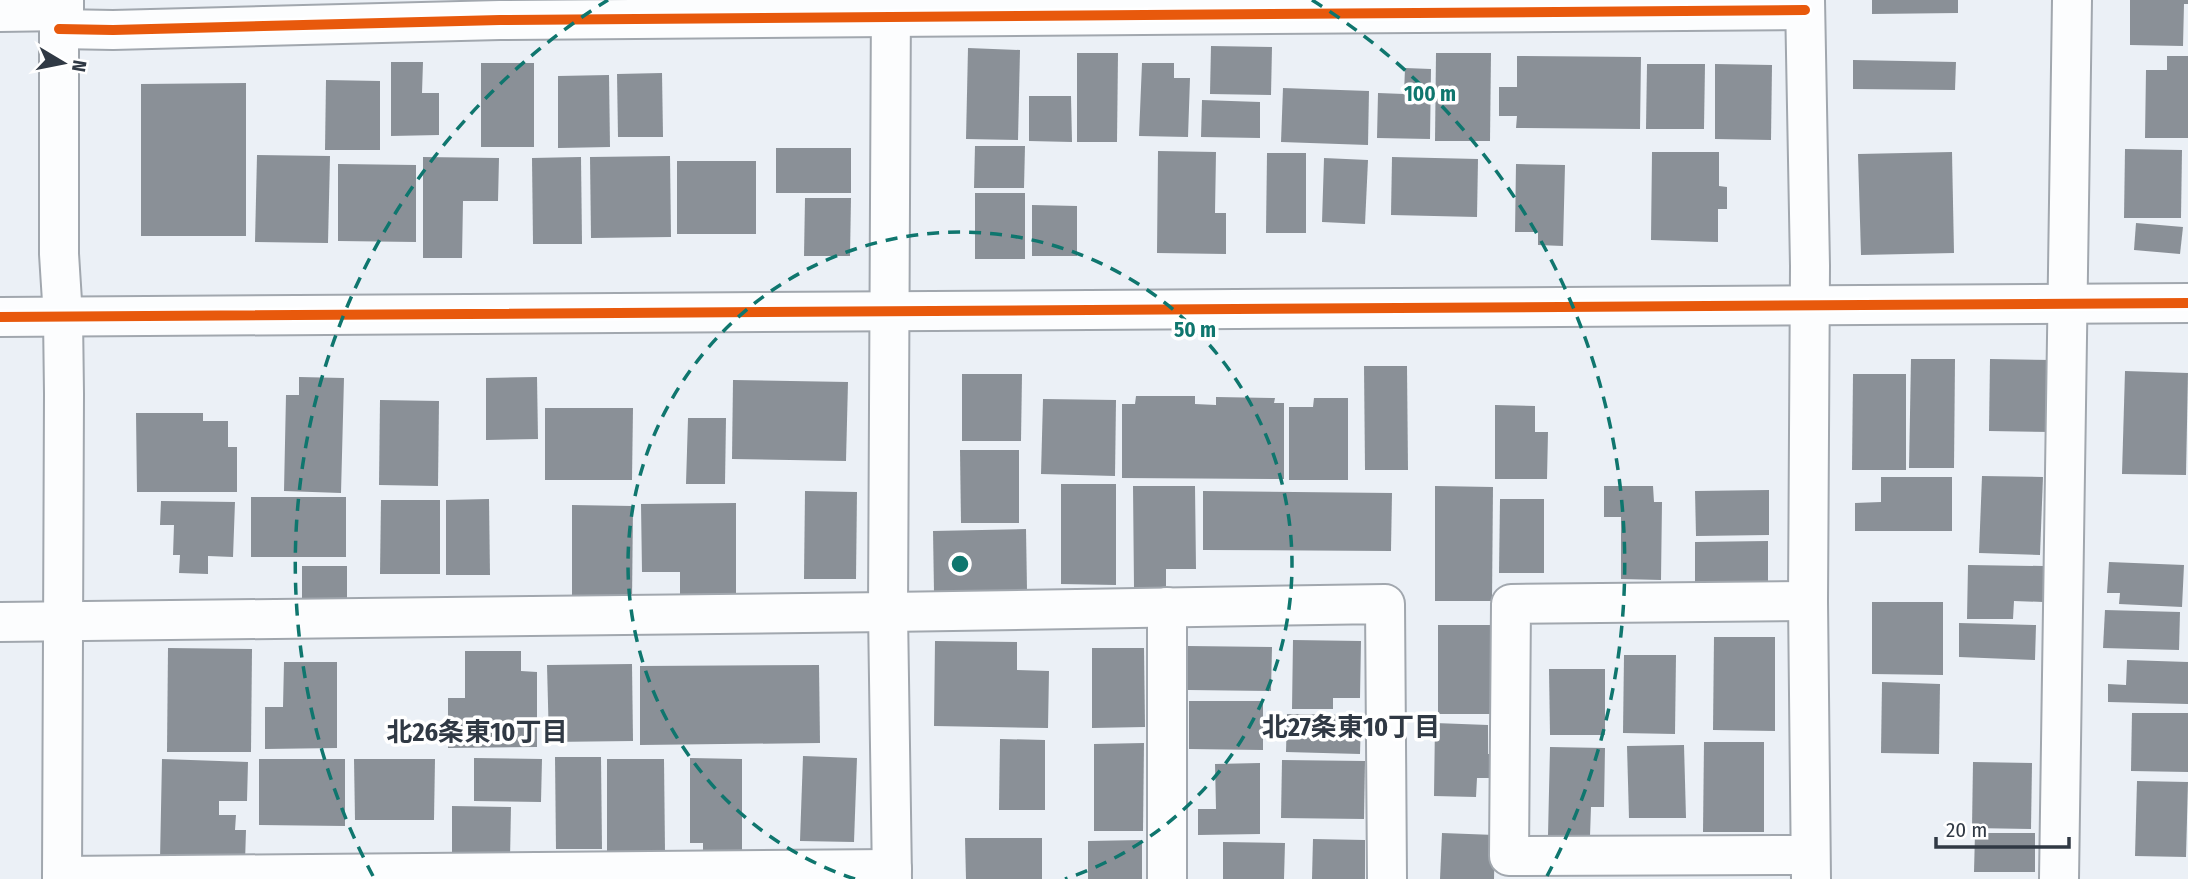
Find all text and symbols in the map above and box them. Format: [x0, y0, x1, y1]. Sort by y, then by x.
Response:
north arrow [28, 28, 98, 98]
text: N [67, 58, 92, 73]
text: 100 m [1404, 81, 1456, 107]
text: 50 m [1174, 317, 1216, 343]
centre of rings [948, 552, 972, 576]
district label: 北27条東10丁目 [1262, 712, 1440, 743]
district label: 北26条東10丁目 [387, 717, 567, 748]
scale bar [1936, 806, 2069, 850]
text: 20 m [1946, 817, 1987, 843]

